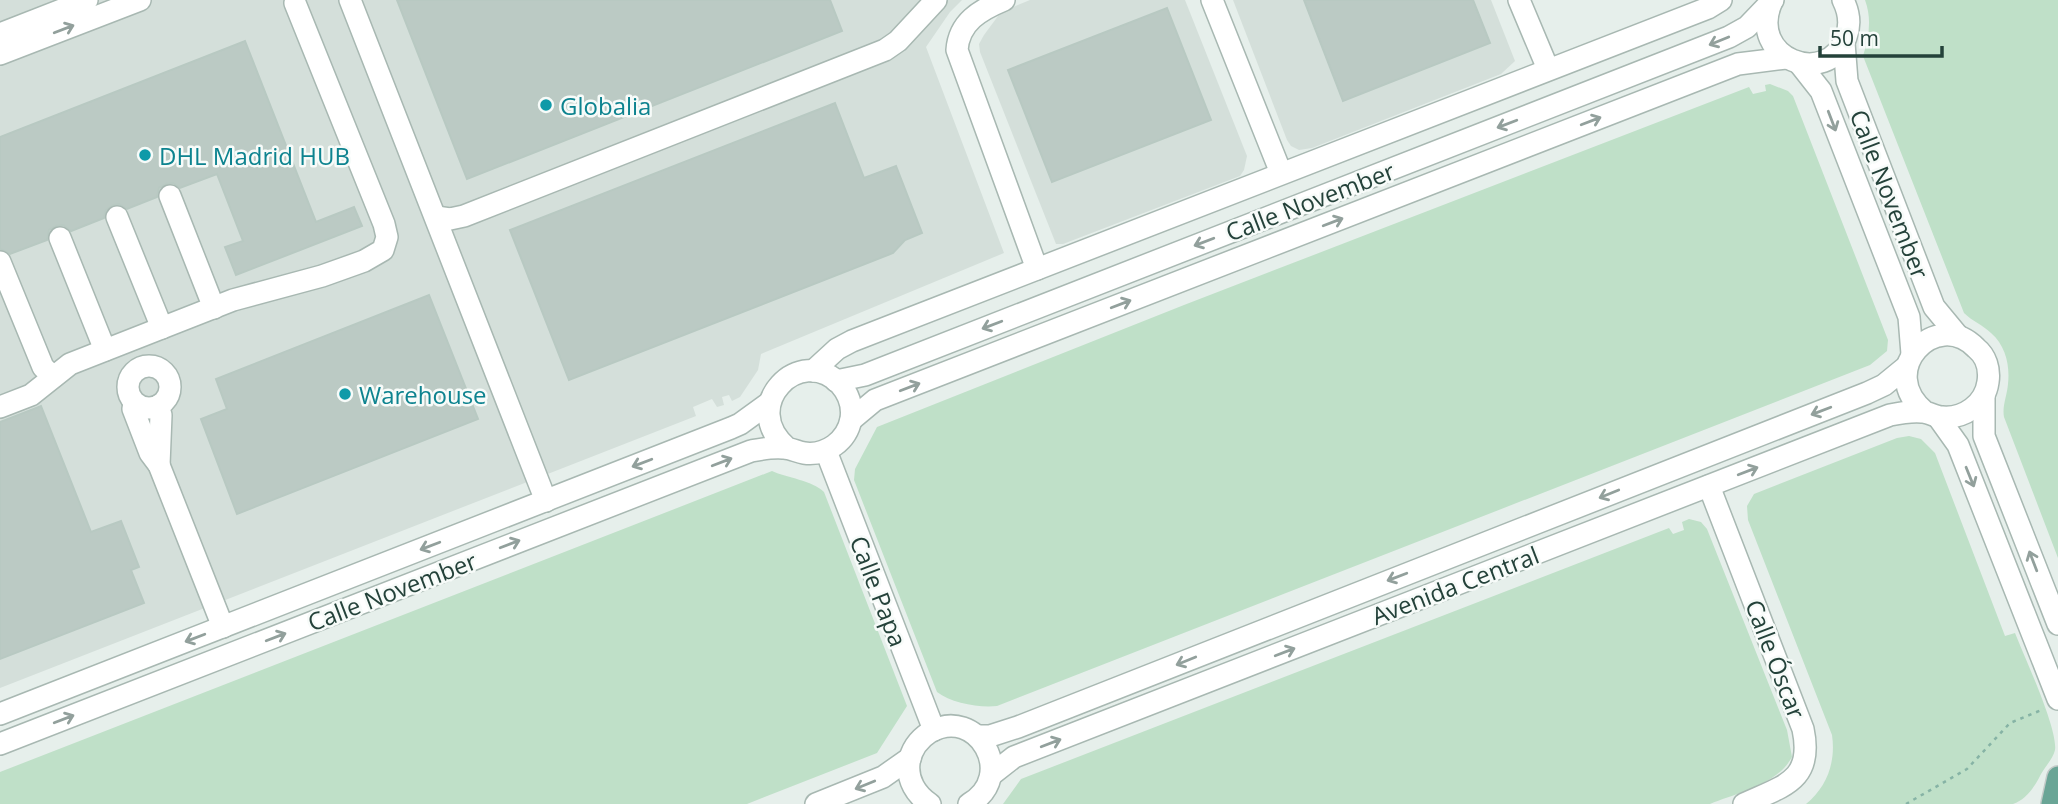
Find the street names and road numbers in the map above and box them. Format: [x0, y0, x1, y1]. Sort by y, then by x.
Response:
street label: Calle November [1843, 105, 1937, 283]
street label: Calle November [1221, 154, 1399, 248]
street label: Calle Papa [843, 531, 915, 651]
street label: Avenida Central [1367, 538, 1543, 632]
street label: Calle November [303, 544, 481, 638]
street label: Calle Óscar [1738, 595, 1814, 723]

